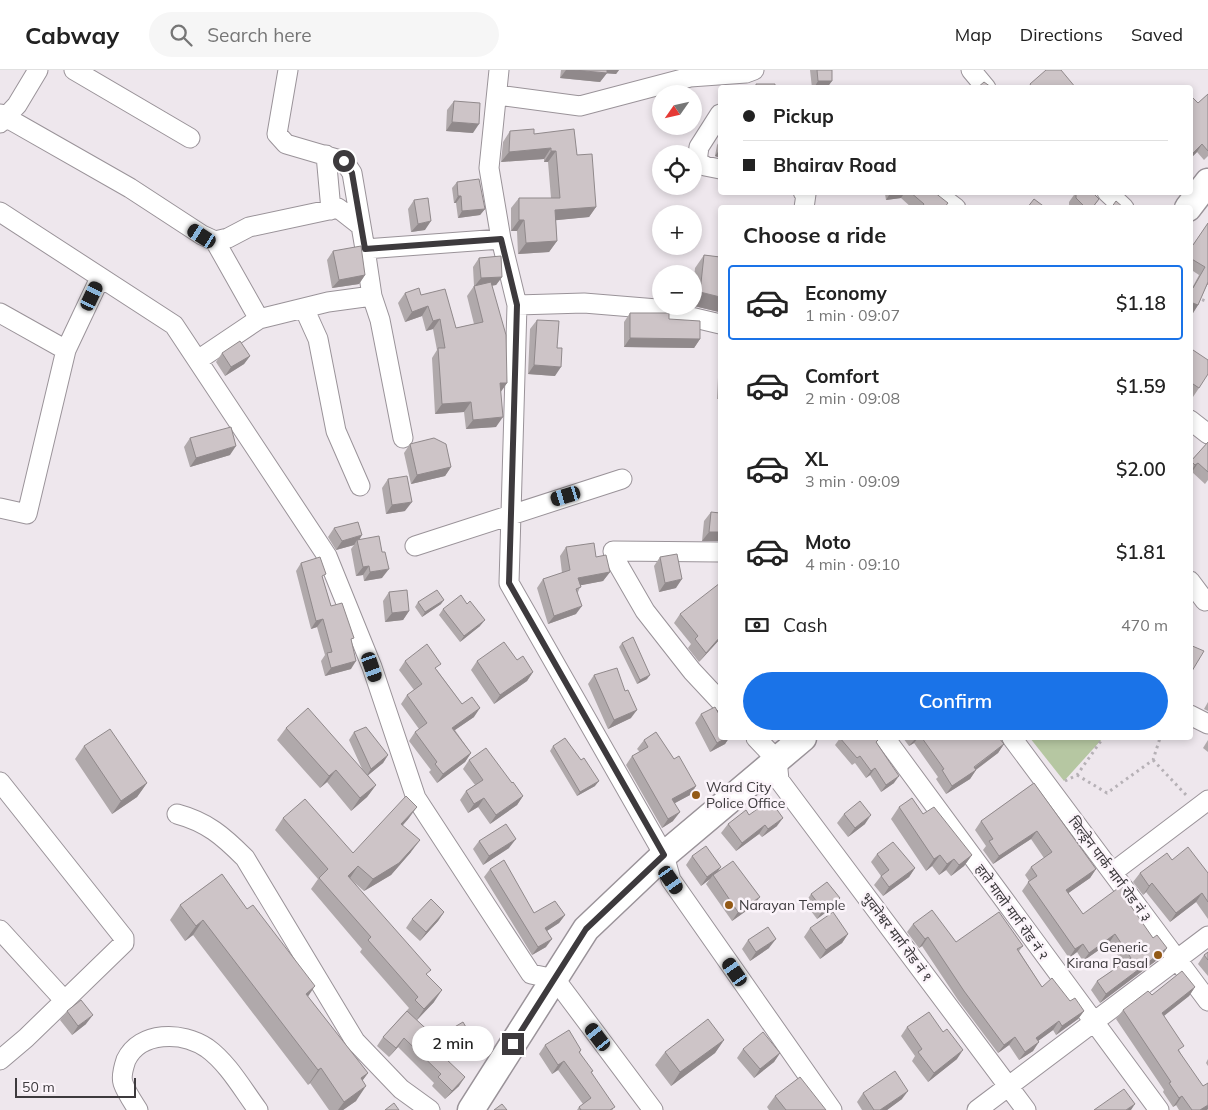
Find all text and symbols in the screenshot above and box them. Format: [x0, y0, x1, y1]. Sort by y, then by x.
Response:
search box [149, 12, 499, 57]
text: Cabway [25, 20, 119, 50]
icon: search [167, 21, 195, 49]
text: Search here [207, 23, 312, 47]
text: Map [955, 23, 992, 46]
text: Directions [1020, 23, 1103, 46]
text: Saved [1131, 23, 1183, 46]
north arrow [652, 85, 702, 135]
map controls [652, 85, 702, 315]
text: Pickup [773, 104, 834, 128]
button: locate [652, 145, 702, 195]
route start [333, 150, 355, 172]
text: Bhairav Road [773, 153, 897, 177]
button: + [652, 205, 702, 255]
text: Choose a ride [743, 221, 886, 249]
car [185, 222, 218, 250]
button: − [652, 265, 702, 315]
car [78, 279, 105, 313]
icon: car [745, 280, 790, 325]
text: Economy [805, 281, 887, 305]
text: $1.18 [1116, 291, 1166, 315]
text: 1 min · 09:07 [805, 305, 900, 325]
icon: car [745, 363, 790, 408]
text: Comfort [805, 364, 879, 388]
text: $1.59 [1116, 374, 1166, 398]
text: 2 min · 09:08 [805, 388, 900, 408]
icon: car [745, 446, 790, 491]
text: XL [805, 447, 828, 471]
text: $2.00 [1116, 457, 1166, 481]
text: 3 min · 09:09 [805, 471, 900, 491]
car [549, 484, 582, 508]
icon: car [745, 529, 790, 574]
text: Moto [805, 530, 851, 554]
text: $1.81 [1116, 540, 1166, 564]
text: 4 min · 09:10 [805, 554, 900, 574]
icon: cash [743, 611, 771, 639]
text: Cash [783, 613, 828, 637]
text: 470 m [1121, 615, 1168, 635]
car [360, 650, 383, 684]
button: Confirm [743, 672, 1168, 730]
place label: Ward City Police Office [706, 778, 785, 812]
marker: Ward City Police Office [690, 789, 702, 801]
street label: चिल्ड्रेन पार्क मार्ग रोड नं ३ [1065, 813, 1155, 925]
street label: हाते मालो मार्ग रोड नं २ [971, 861, 1053, 963]
car [656, 863, 685, 897]
street label: भुवनेश्वर मार्ग रोड नं १ [857, 889, 936, 986]
place label: Narayan Temple [739, 896, 845, 914]
marker: Narayan Temple [723, 899, 735, 911]
place label: Generic Kirana Pasal [1066, 938, 1148, 972]
marker: Generic Kirana Pasal [1152, 949, 1164, 961]
car [720, 955, 749, 989]
car [582, 1021, 613, 1053]
callout: 2 min [413, 1026, 496, 1062]
text: 2 min [432, 1033, 474, 1053]
route end [502, 1033, 524, 1055]
scale bar [15, 1075, 136, 1098]
text: 50 m [22, 1078, 55, 1096]

